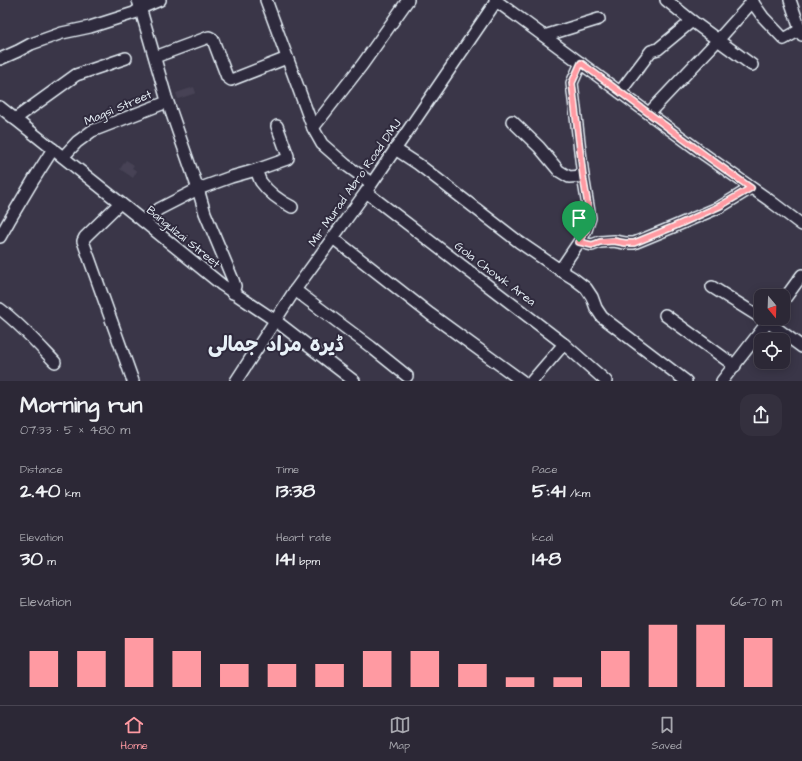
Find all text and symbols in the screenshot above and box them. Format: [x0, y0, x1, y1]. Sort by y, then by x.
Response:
street label: Magsi Street [82, 86, 155, 131]
street label: Mir Murad Abro Road DMJ [304, 115, 406, 250]
pin [562, 201, 596, 242]
street label: Bangulzai Street [142, 202, 224, 273]
icon: arrive [568, 207, 590, 229]
street label: Gola Chowk Area [451, 238, 539, 310]
north arrow [754, 289, 790, 325]
map controls [754, 289, 790, 369]
district label: ڈیرہ مراد جمالی [208, 331, 344, 359]
button: locate [754, 333, 790, 369]
text: Morning run [20, 390, 143, 421]
button: share [740, 394, 782, 436]
text: 07:33 · 5 × 480 m [20, 421, 130, 439]
text: Distance [20, 462, 63, 477]
text: Time [276, 462, 299, 477]
text: Pace [532, 462, 558, 477]
text: 2.40 [20, 477, 61, 505]
text: 13:38 [276, 477, 315, 505]
text: 5:41 [532, 477, 566, 505]
text: km [61, 486, 80, 501]
text: /km [566, 486, 590, 501]
text: Elevation [20, 530, 63, 545]
text: Heart rate [276, 530, 331, 545]
text: kcal [532, 530, 553, 545]
text: 30 [20, 545, 43, 573]
text: 141 [276, 545, 295, 573]
text: 148 [532, 545, 561, 573]
text: m [43, 554, 56, 569]
text: bpm [295, 554, 320, 569]
text: Elevation [20, 593, 71, 611]
text: 66–70 m [730, 593, 782, 611]
tab: Home [120, 714, 148, 753]
tab: Map [389, 714, 411, 753]
tab: Saved [652, 714, 682, 753]

